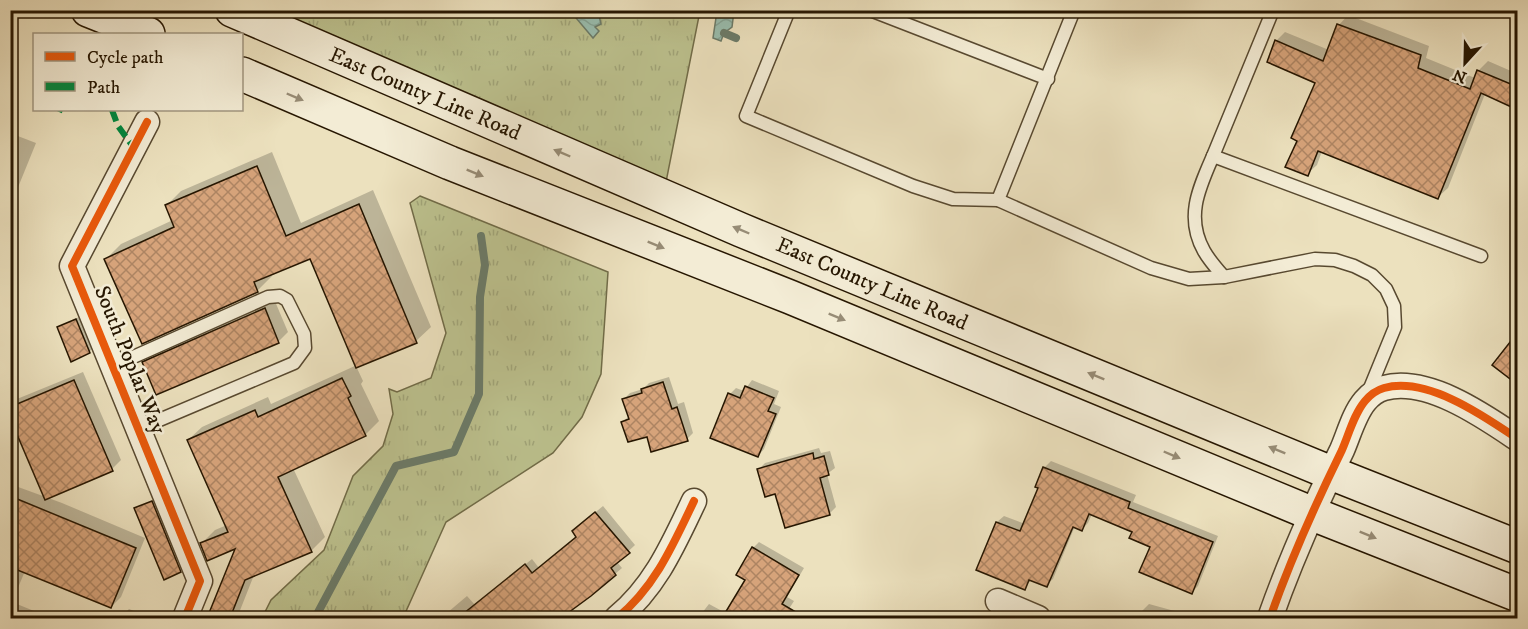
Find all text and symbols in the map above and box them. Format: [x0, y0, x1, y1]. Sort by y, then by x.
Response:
legend [33, 33, 243, 111]
north arrow [1435, 33, 1495, 93]
street label: East County Line Road [325, 41, 525, 147]
text: Cycle path [87, 47, 164, 69]
text: N [1450, 64, 1470, 88]
text: Path [87, 77, 121, 99]
one-way arrow [287, 92, 305, 102]
one-way arrow [553, 148, 571, 158]
one-way arrow [466, 169, 484, 178]
one-way arrow [732, 225, 750, 235]
street label: East County Line Road [772, 231, 972, 337]
one-way arrow [648, 240, 666, 250]
street label: South Poplar Way [88, 282, 172, 439]
one-way arrow [829, 312, 847, 322]
one-way arrow [1087, 371, 1105, 381]
one-way arrow [1268, 445, 1286, 454]
one-way arrow [1163, 451, 1181, 460]
one-way arrow [1359, 530, 1377, 540]

